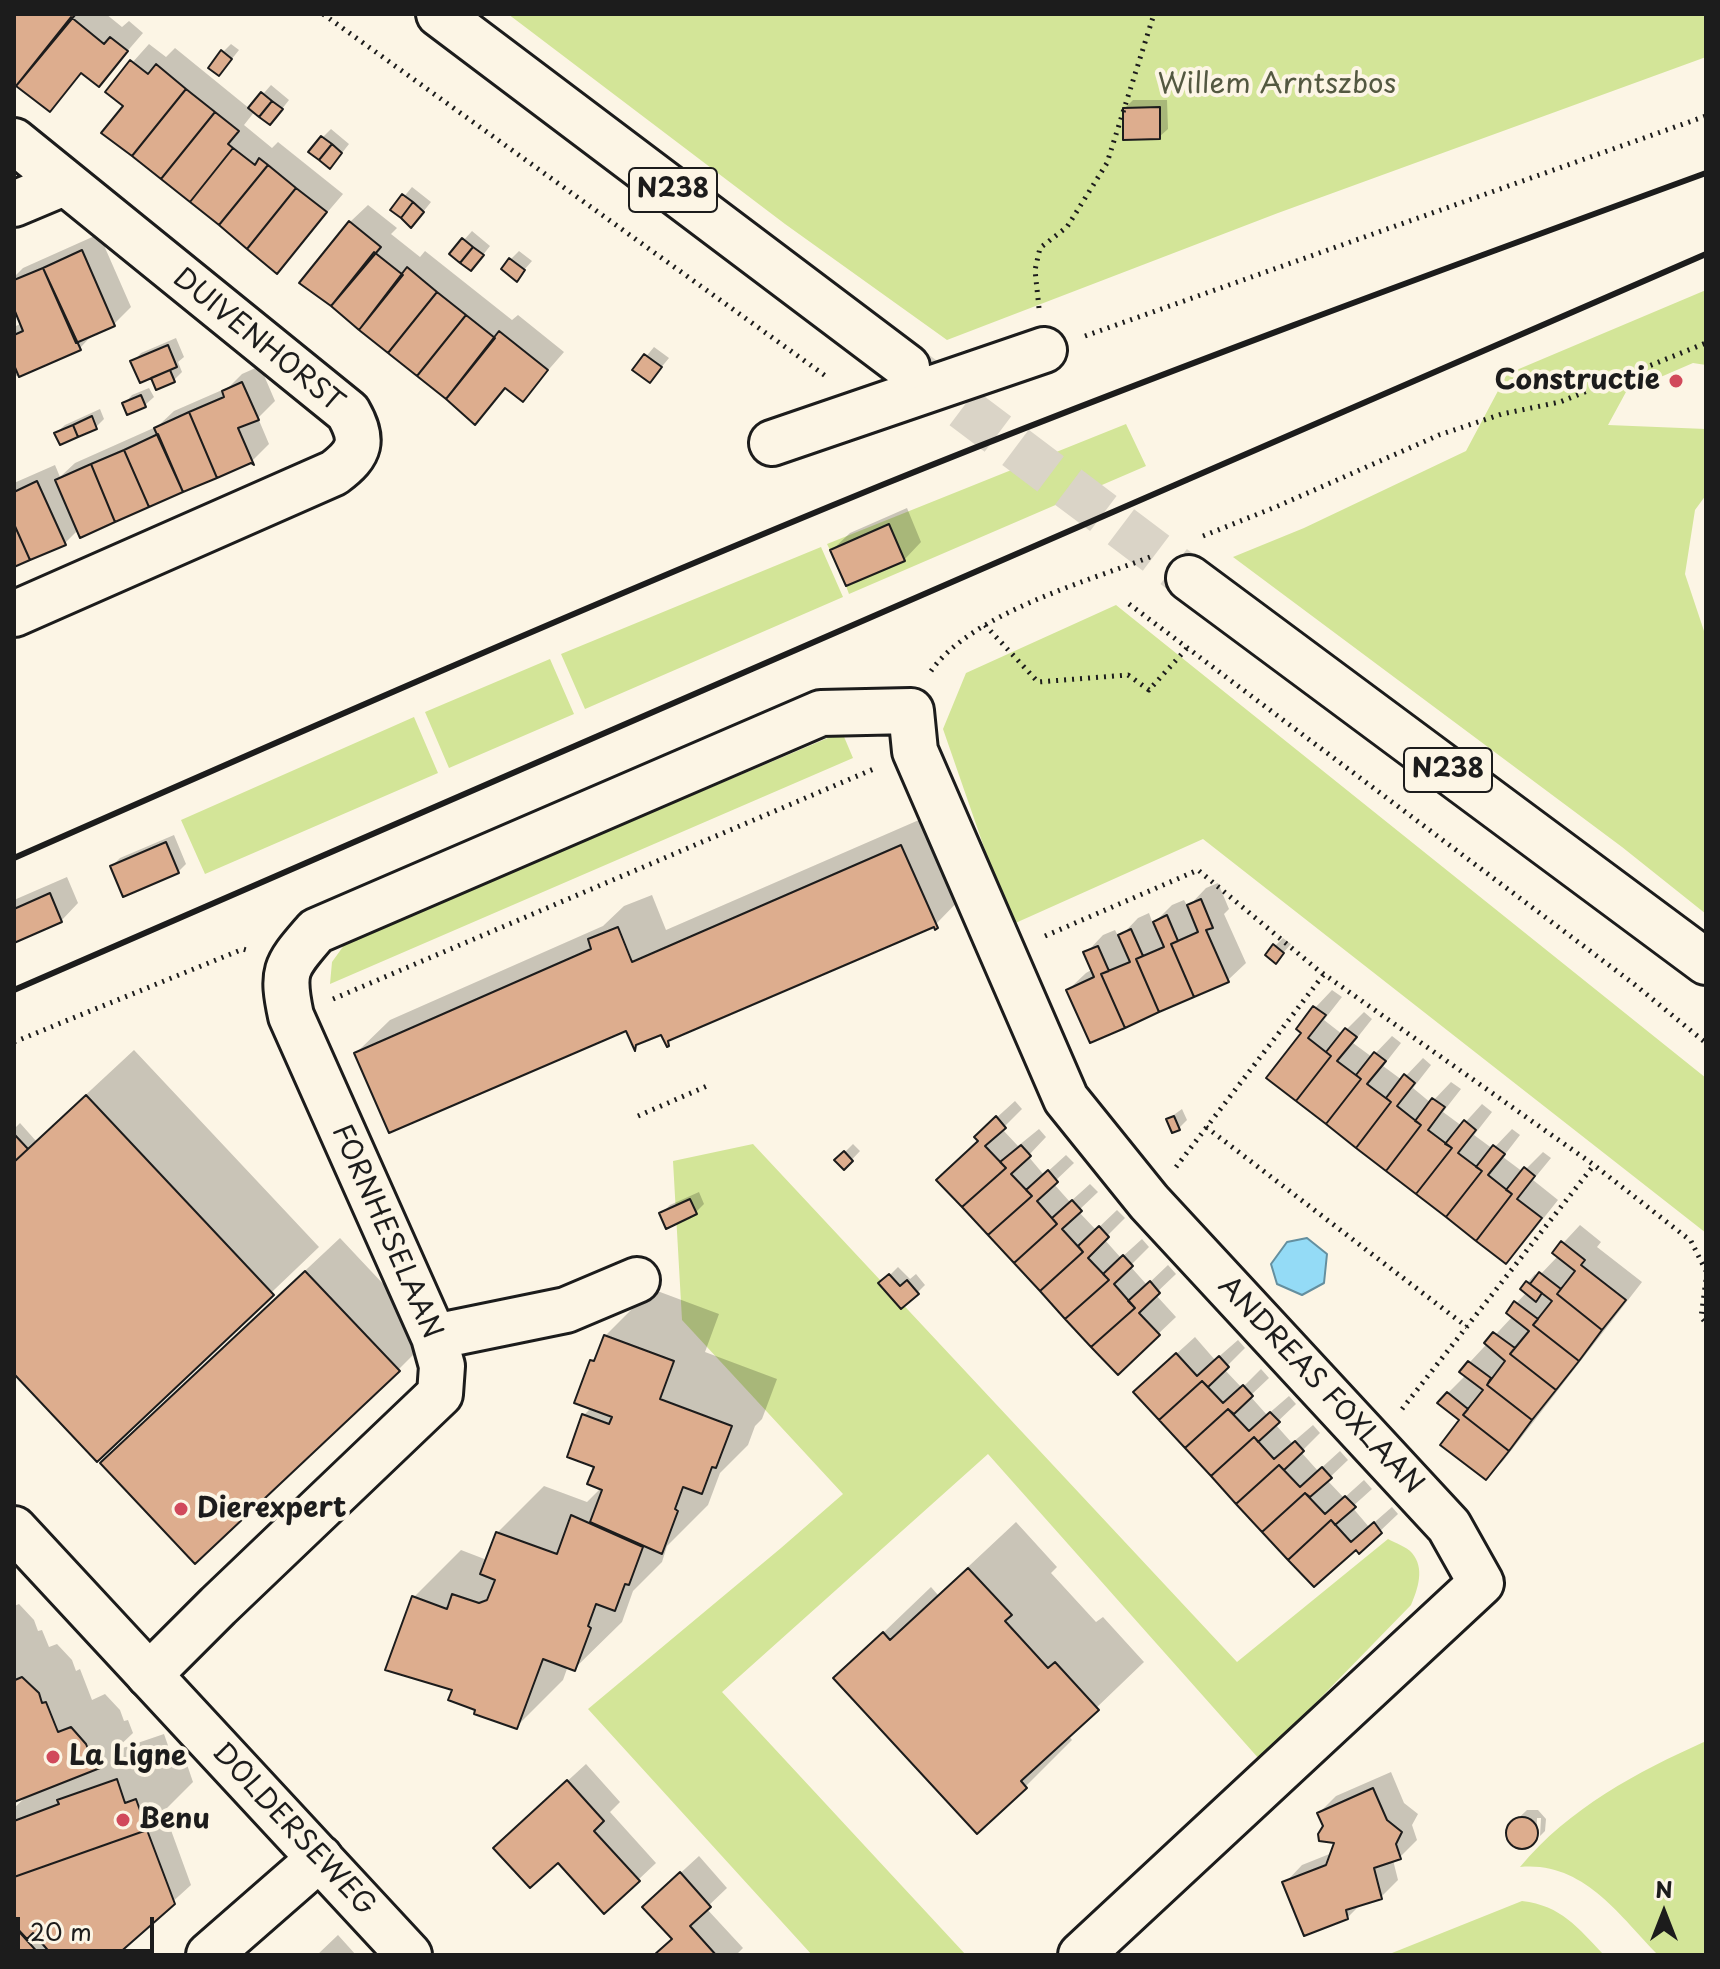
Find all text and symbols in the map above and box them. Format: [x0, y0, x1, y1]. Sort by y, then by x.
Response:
park label: Willem Arntszbos [1158, 68, 1396, 102]
road number: N238 [629, 168, 717, 212]
street label: DUIVENHORST [166, 262, 350, 420]
place label: Constructie [1495, 364, 1660, 398]
marker: Constructie [1667, 372, 1685, 390]
road number: N238 [1404, 748, 1492, 792]
street label: FORNHESELAAN [324, 1120, 448, 1344]
street label: ANDREAS FOXLAAN [1210, 1270, 1430, 1502]
place label: Dierexpert [197, 1492, 347, 1526]
marker: Dierexpert [172, 1500, 190, 1518]
street label: DOLDERSEWEG [204, 1737, 382, 1923]
place label: La Ligne [69, 1740, 187, 1774]
marker: La Ligne [44, 1748, 62, 1766]
place label: Benu [139, 1803, 210, 1837]
marker: Benu [114, 1811, 132, 1829]
text: N [1655, 1872, 1673, 1905]
north arrow [1624, 1873, 1704, 1953]
scale bar [20, 1901, 158, 1951]
text: 20 m [30, 1913, 92, 1949]

